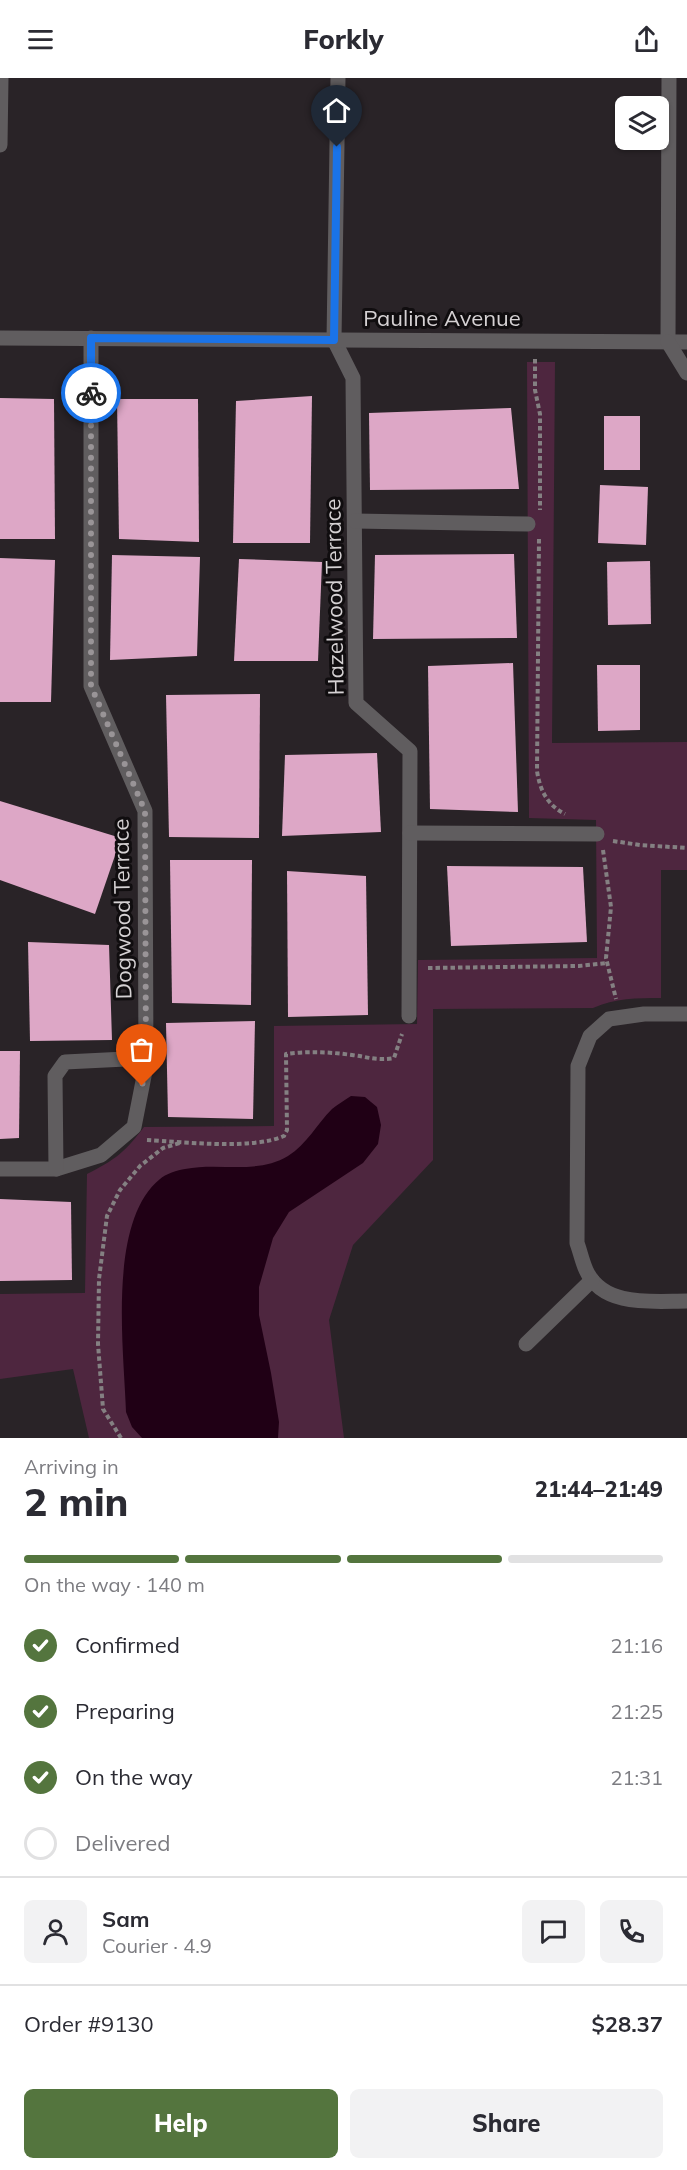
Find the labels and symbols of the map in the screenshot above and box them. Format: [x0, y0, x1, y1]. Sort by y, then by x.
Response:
pin [311, 85, 362, 147]
street label: Pauline Avenue [363, 304, 521, 332]
courier [61, 363, 121, 423]
street label: Hazelwood Terrace [318, 498, 350, 696]
street label: Dogwood Terrace [106, 818, 138, 1000]
pin [116, 1024, 167, 1086]

